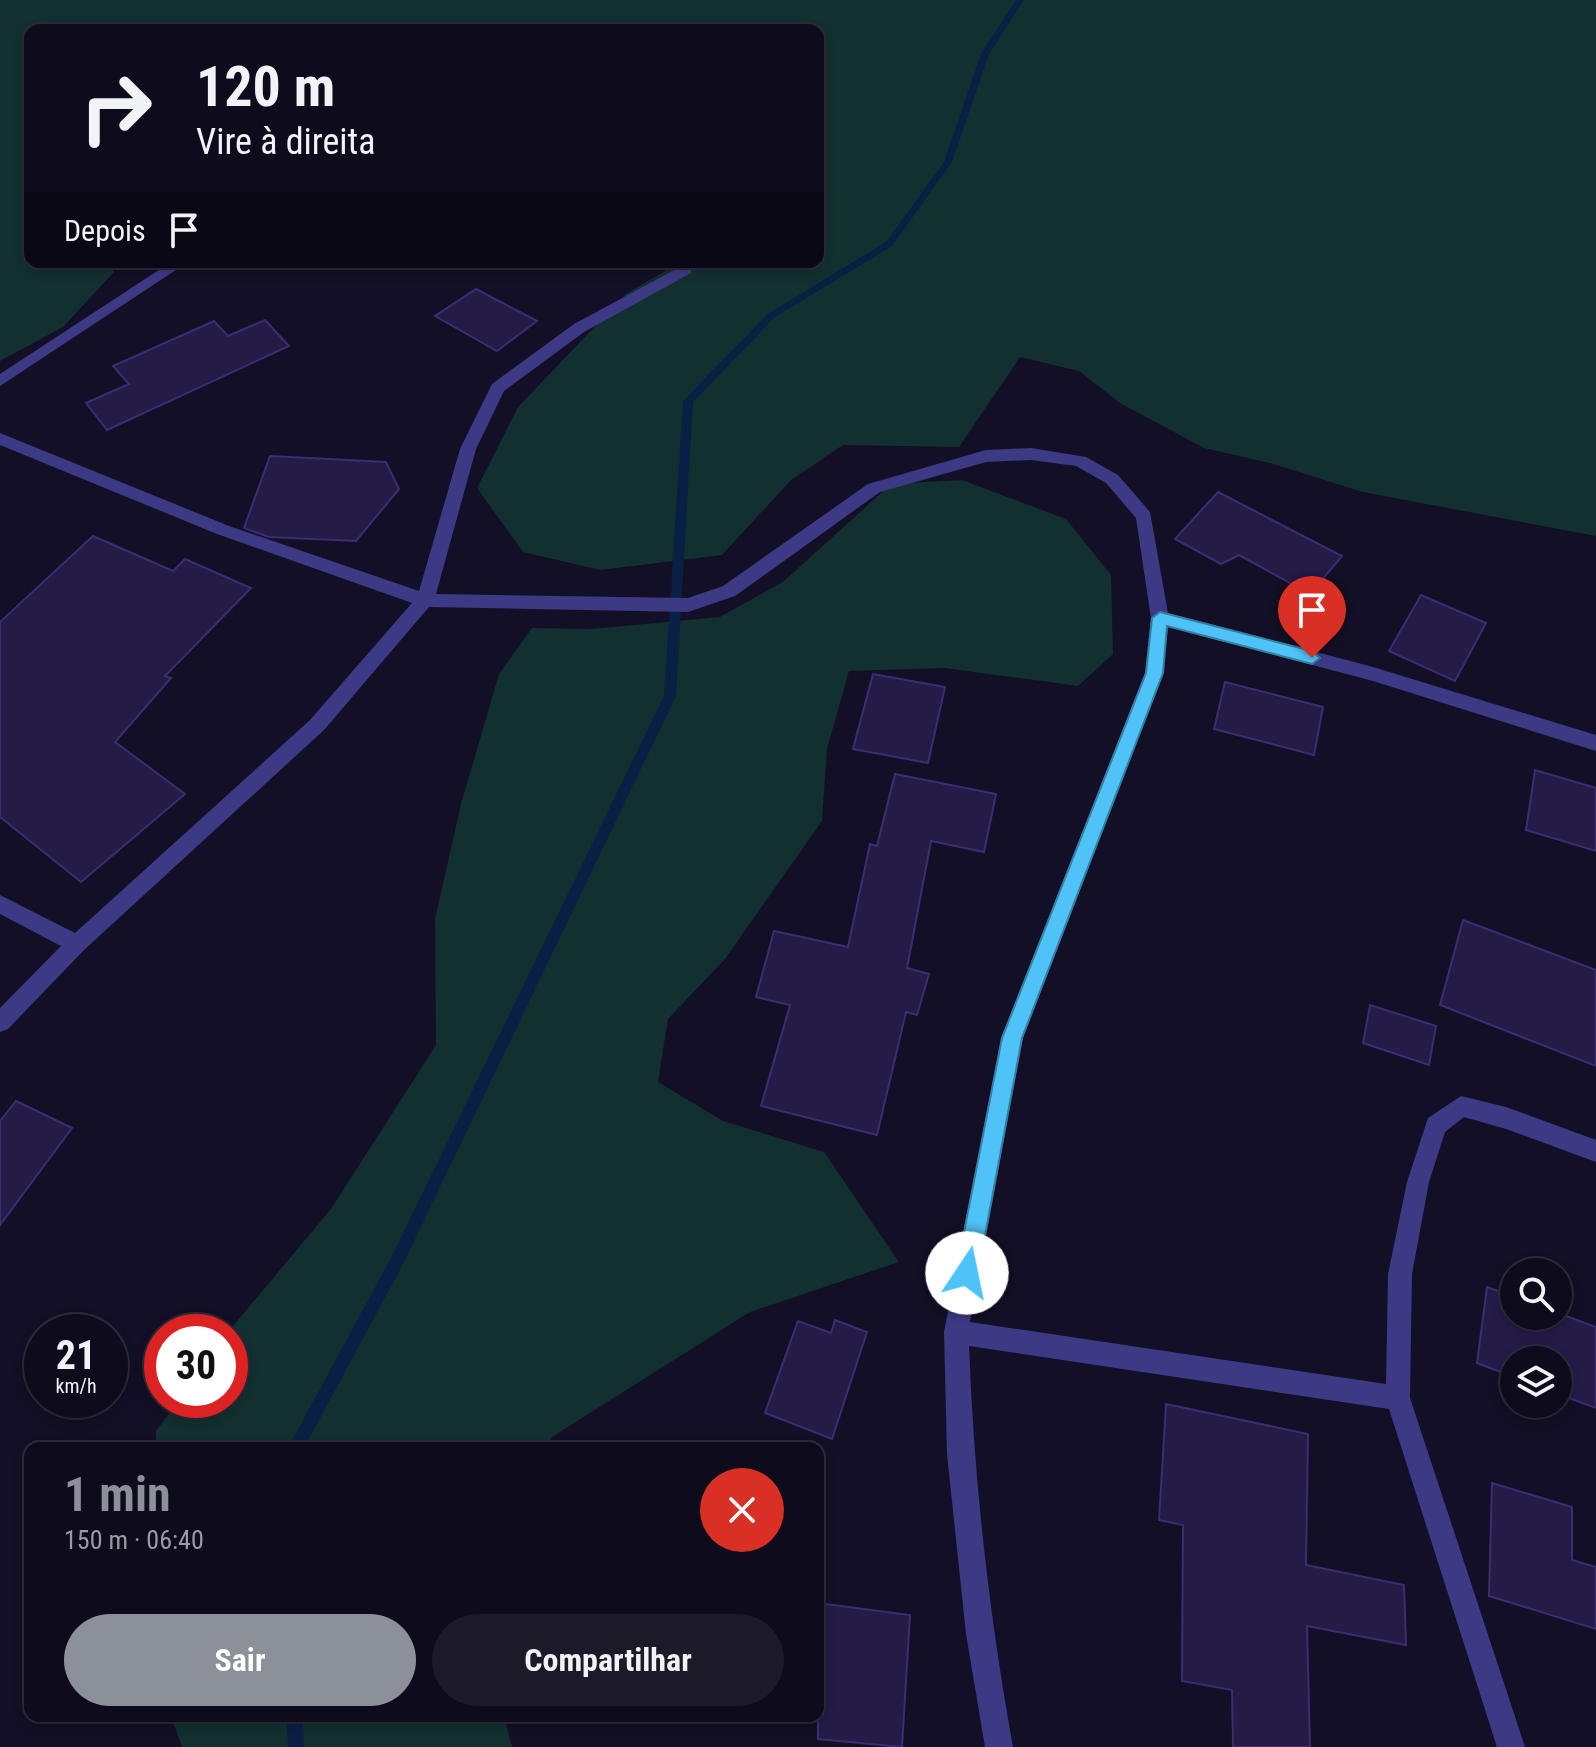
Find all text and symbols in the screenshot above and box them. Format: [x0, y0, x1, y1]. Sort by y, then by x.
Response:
text: 120 m [196, 54, 335, 120]
icon: right [64, 56, 168, 160]
text: Vire à direita [196, 121, 376, 163]
icon: arrive [162, 208, 206, 252]
text: Depois [64, 213, 146, 248]
pin [1278, 576, 1346, 658]
icon: arrive [1290, 588, 1334, 632]
position arrow [925, 1231, 1009, 1315]
map controls [1500, 1258, 1572, 1418]
button: search [1500, 1258, 1572, 1330]
speed limit sign: 30 [144, 1314, 248, 1418]
text: 21 [56, 1332, 96, 1379]
button: layers [1500, 1346, 1572, 1418]
text: km/h [55, 1374, 97, 1398]
text: 1 min [64, 1466, 171, 1523]
button: close [700, 1468, 784, 1552]
text: 150 m · 06:40 [64, 1525, 204, 1555]
button: Sair [64, 1614, 416, 1706]
button: Compartilhar [432, 1614, 784, 1706]

